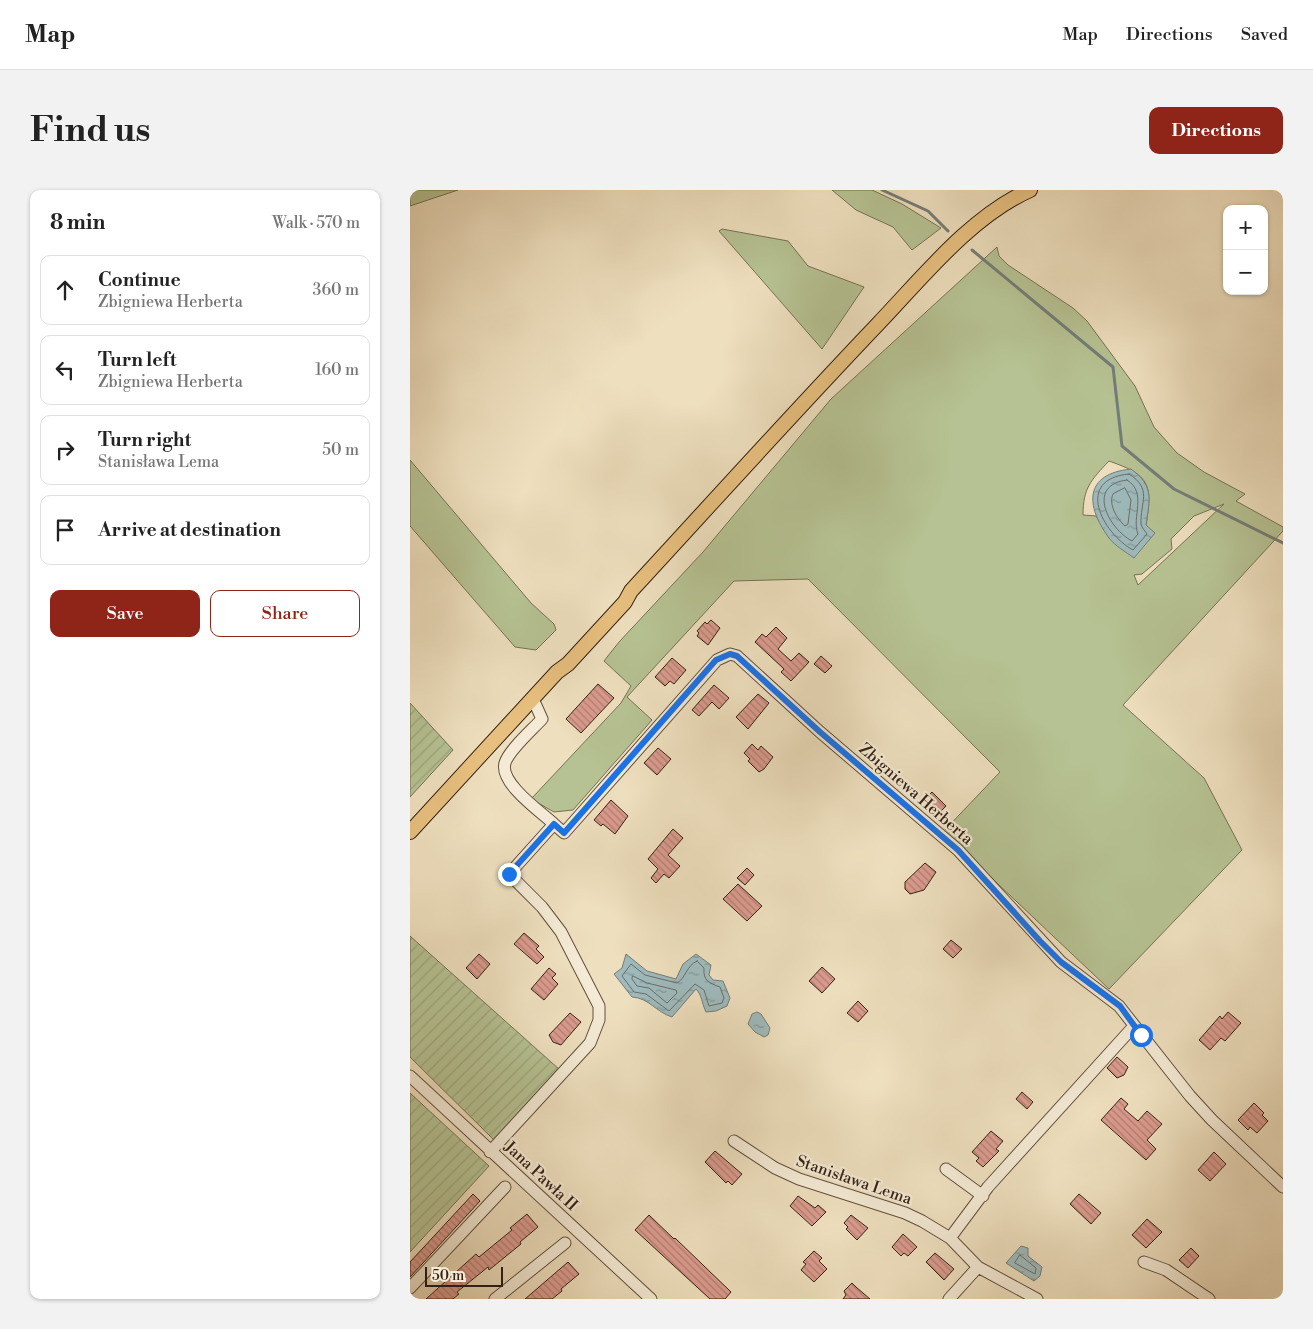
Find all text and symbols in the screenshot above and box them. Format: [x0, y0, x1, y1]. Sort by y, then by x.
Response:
text: Map [25, 20, 75, 50]
text: Map [1062, 23, 1098, 46]
text: Directions [1126, 23, 1213, 46]
text: Saved [1241, 23, 1288, 46]
button: Directions [1149, 107, 1283, 154]
text: Find us [30, 109, 150, 152]
map controls [1223, 205, 1268, 295]
button: + [1223, 205, 1268, 250]
text: 8 min [50, 210, 105, 236]
text: Walk · 570 m [272, 213, 360, 233]
button: − [1223, 250, 1268, 295]
text: Continue [98, 268, 181, 292]
icon: ahead [51, 276, 79, 304]
text: 360 m [313, 280, 359, 300]
text: Zbigniewa Herberta [98, 292, 243, 312]
text: Turn left [98, 348, 177, 372]
icon: left [51, 356, 79, 384]
text: 160 m [315, 360, 359, 380]
text: Zbigniewa Herberta [98, 372, 243, 392]
text: Turn right [98, 428, 191, 452]
icon: right [51, 436, 79, 464]
text: 50 m [322, 440, 359, 460]
text: Stanisława Lema [98, 452, 219, 472]
icon: arrive [51, 516, 79, 544]
text: Arrive at destination [98, 518, 281, 542]
button: Save [50, 590, 200, 637]
button: Share [210, 590, 360, 637]
street label: Zbigniewa Herberta [855, 739, 978, 850]
route end [498, 863, 521, 886]
route start [1130, 1024, 1153, 1047]
street label: Jana Pawła II [499, 1136, 582, 1215]
street label: Stanisława Lema [794, 1151, 915, 1209]
scale bar [425, 1264, 502, 1287]
text: 50 m [432, 1267, 464, 1285]

